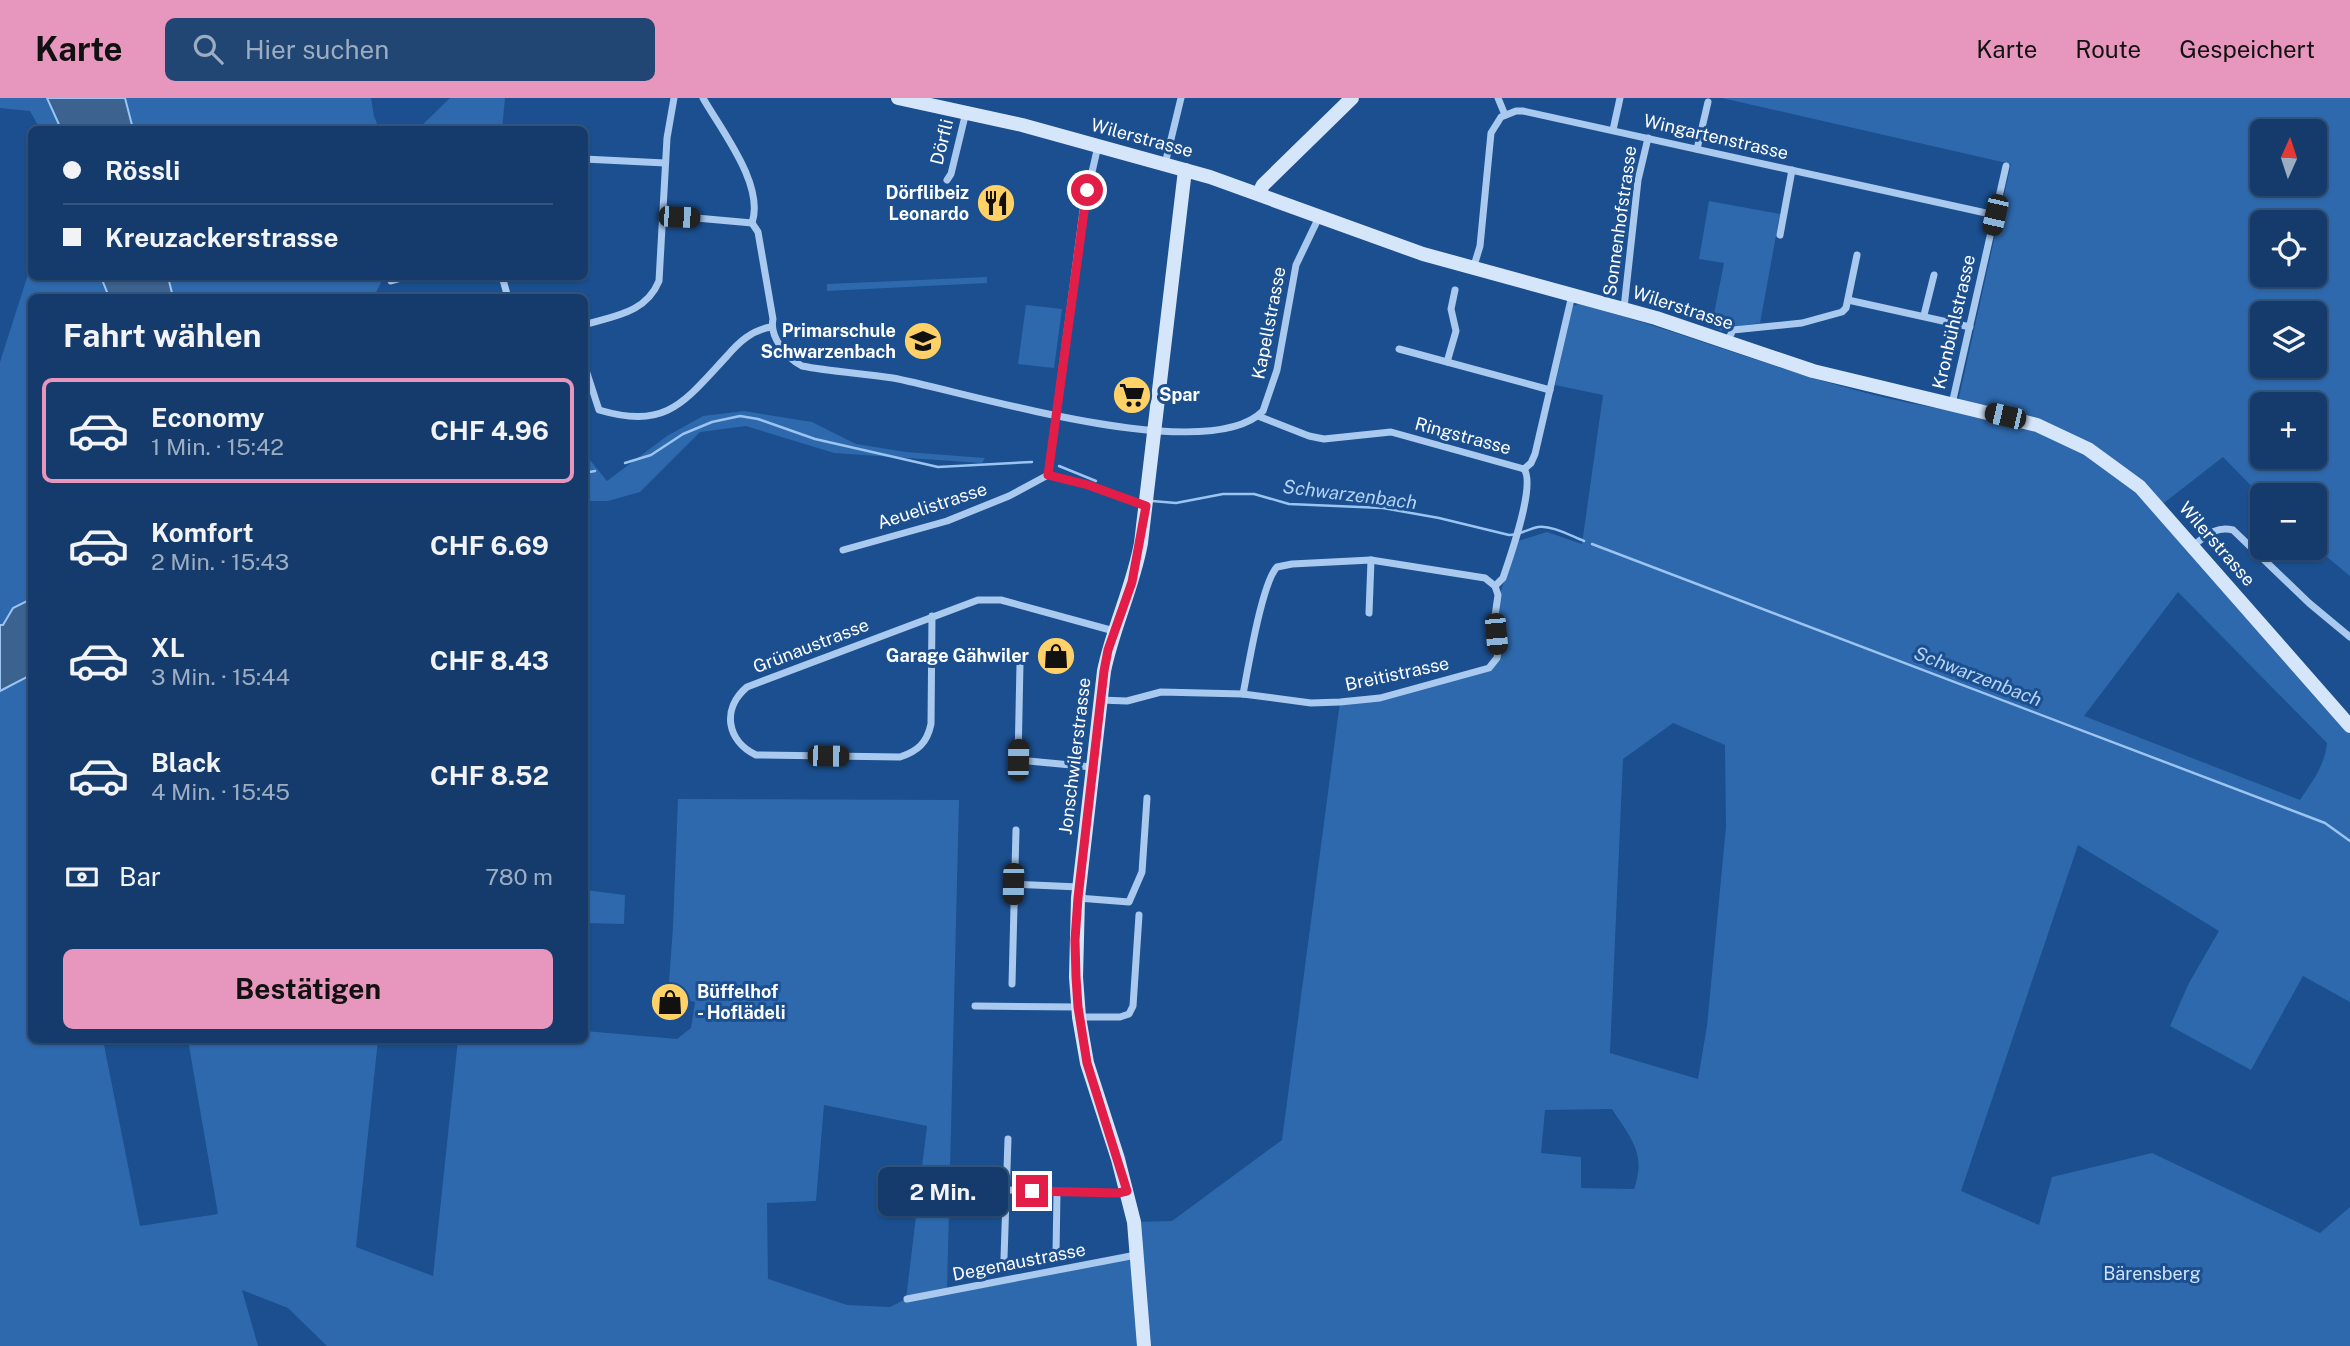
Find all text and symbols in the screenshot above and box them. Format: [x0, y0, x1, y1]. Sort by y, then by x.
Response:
search box [165, 18, 655, 81]
text: Karte [35, 30, 123, 68]
icon: search [189, 30, 227, 68]
text: Hier suchen [245, 34, 389, 65]
text: Karte [1976, 35, 2037, 63]
text: Route [2075, 35, 2141, 63]
text: Gespeichert [2179, 35, 2315, 63]
street label: Wingartenstrasse [1642, 110, 1791, 163]
street label: Wilerstrasse [1089, 114, 1195, 161]
street label: Dörfli [926, 117, 957, 167]
north arrow [2250, 119, 2328, 196]
map controls [2250, 119, 2327, 560]
street label: Sonnenhofstrasse [1599, 144, 1640, 297]
text: Rössli [105, 155, 180, 186]
route start [1071, 174, 1103, 206]
place label: Dörflibeiz Leonardo [885, 182, 969, 224]
restaurant icon: Dörflibeiz Leonardo [975, 182, 1017, 224]
car [1981, 192, 2010, 238]
car [658, 205, 701, 229]
button: locate [2250, 210, 2327, 287]
text: Kreuzackerstrasse [105, 222, 339, 253]
street label: Kronbühlstrasse [1928, 253, 1979, 391]
street label: Kapellstrasse [1247, 265, 1290, 381]
street label: Wilerstrasse [1630, 281, 1736, 334]
button: layers [2250, 301, 2327, 378]
text: Fahrt wählen [63, 317, 262, 354]
place label: Primarschule Schwarzenbach [761, 320, 896, 362]
school or university icon: Primarschule Schwarzenbach [902, 320, 944, 362]
supermarket icon: Spar [1111, 374, 1153, 416]
place label: Spar [1159, 384, 1201, 405]
button: + [2250, 392, 2327, 469]
icon: car [67, 399, 130, 462]
car [1983, 401, 2028, 431]
text: Economy [151, 402, 264, 433]
street label: Ringstrasse [1413, 413, 1514, 458]
text: CHF 4.96 [430, 415, 549, 446]
text: 1 Min. · 15:42 [151, 433, 284, 460]
water label: Schwarzenbach [1282, 475, 1418, 513]
street label: Aeuelistrasse [874, 478, 989, 533]
button: − [2250, 483, 2327, 560]
street label: Wilerstrasse [2175, 497, 2260, 590]
icon: car [67, 514, 130, 577]
text: Komfort [151, 517, 253, 548]
text: CHF 6.69 [430, 530, 549, 561]
text: 2 Min. · 15:43 [151, 548, 289, 575]
car [1484, 612, 1509, 656]
street label: Grünaustrasse [750, 614, 872, 677]
icon: car [67, 629, 130, 692]
text: XL [151, 632, 185, 663]
shop icon: Garage Gähwiler [1035, 635, 1077, 677]
water label: Schwarzenbach [1911, 642, 2045, 710]
text: CHF 8.43 [430, 645, 549, 676]
place label: Garage Gähwiler [886, 645, 1030, 666]
street label: Breitistrasse [1343, 652, 1451, 695]
text: 3 Min. · 15:44 [151, 663, 290, 690]
street label: Jonschwilerstrasse [1054, 676, 1095, 836]
car [1008, 739, 1029, 781]
icon: car [67, 744, 130, 807]
car [807, 745, 850, 767]
text: Black [151, 747, 221, 778]
text: CHF 8.52 [430, 760, 549, 791]
text: 4 Min. · 15:45 [151, 778, 290, 805]
icon: cash [63, 858, 101, 896]
text: Bar [119, 861, 161, 892]
text: 780 m [485, 863, 553, 890]
car [1003, 863, 1024, 905]
button: Bestätigen [63, 949, 553, 1029]
shop icon: Büffelhof - Hoflädeli [649, 981, 691, 1023]
place label: Büffelhof - Hoflädeli [697, 981, 786, 1023]
callout: 2 Min. [878, 1166, 1007, 1216]
route end [1016, 1175, 1048, 1207]
text: 2 Min. [910, 1178, 976, 1205]
street label: Degenaustrasse [950, 1238, 1087, 1285]
park label: Bärensberg [2103, 1263, 2201, 1284]

